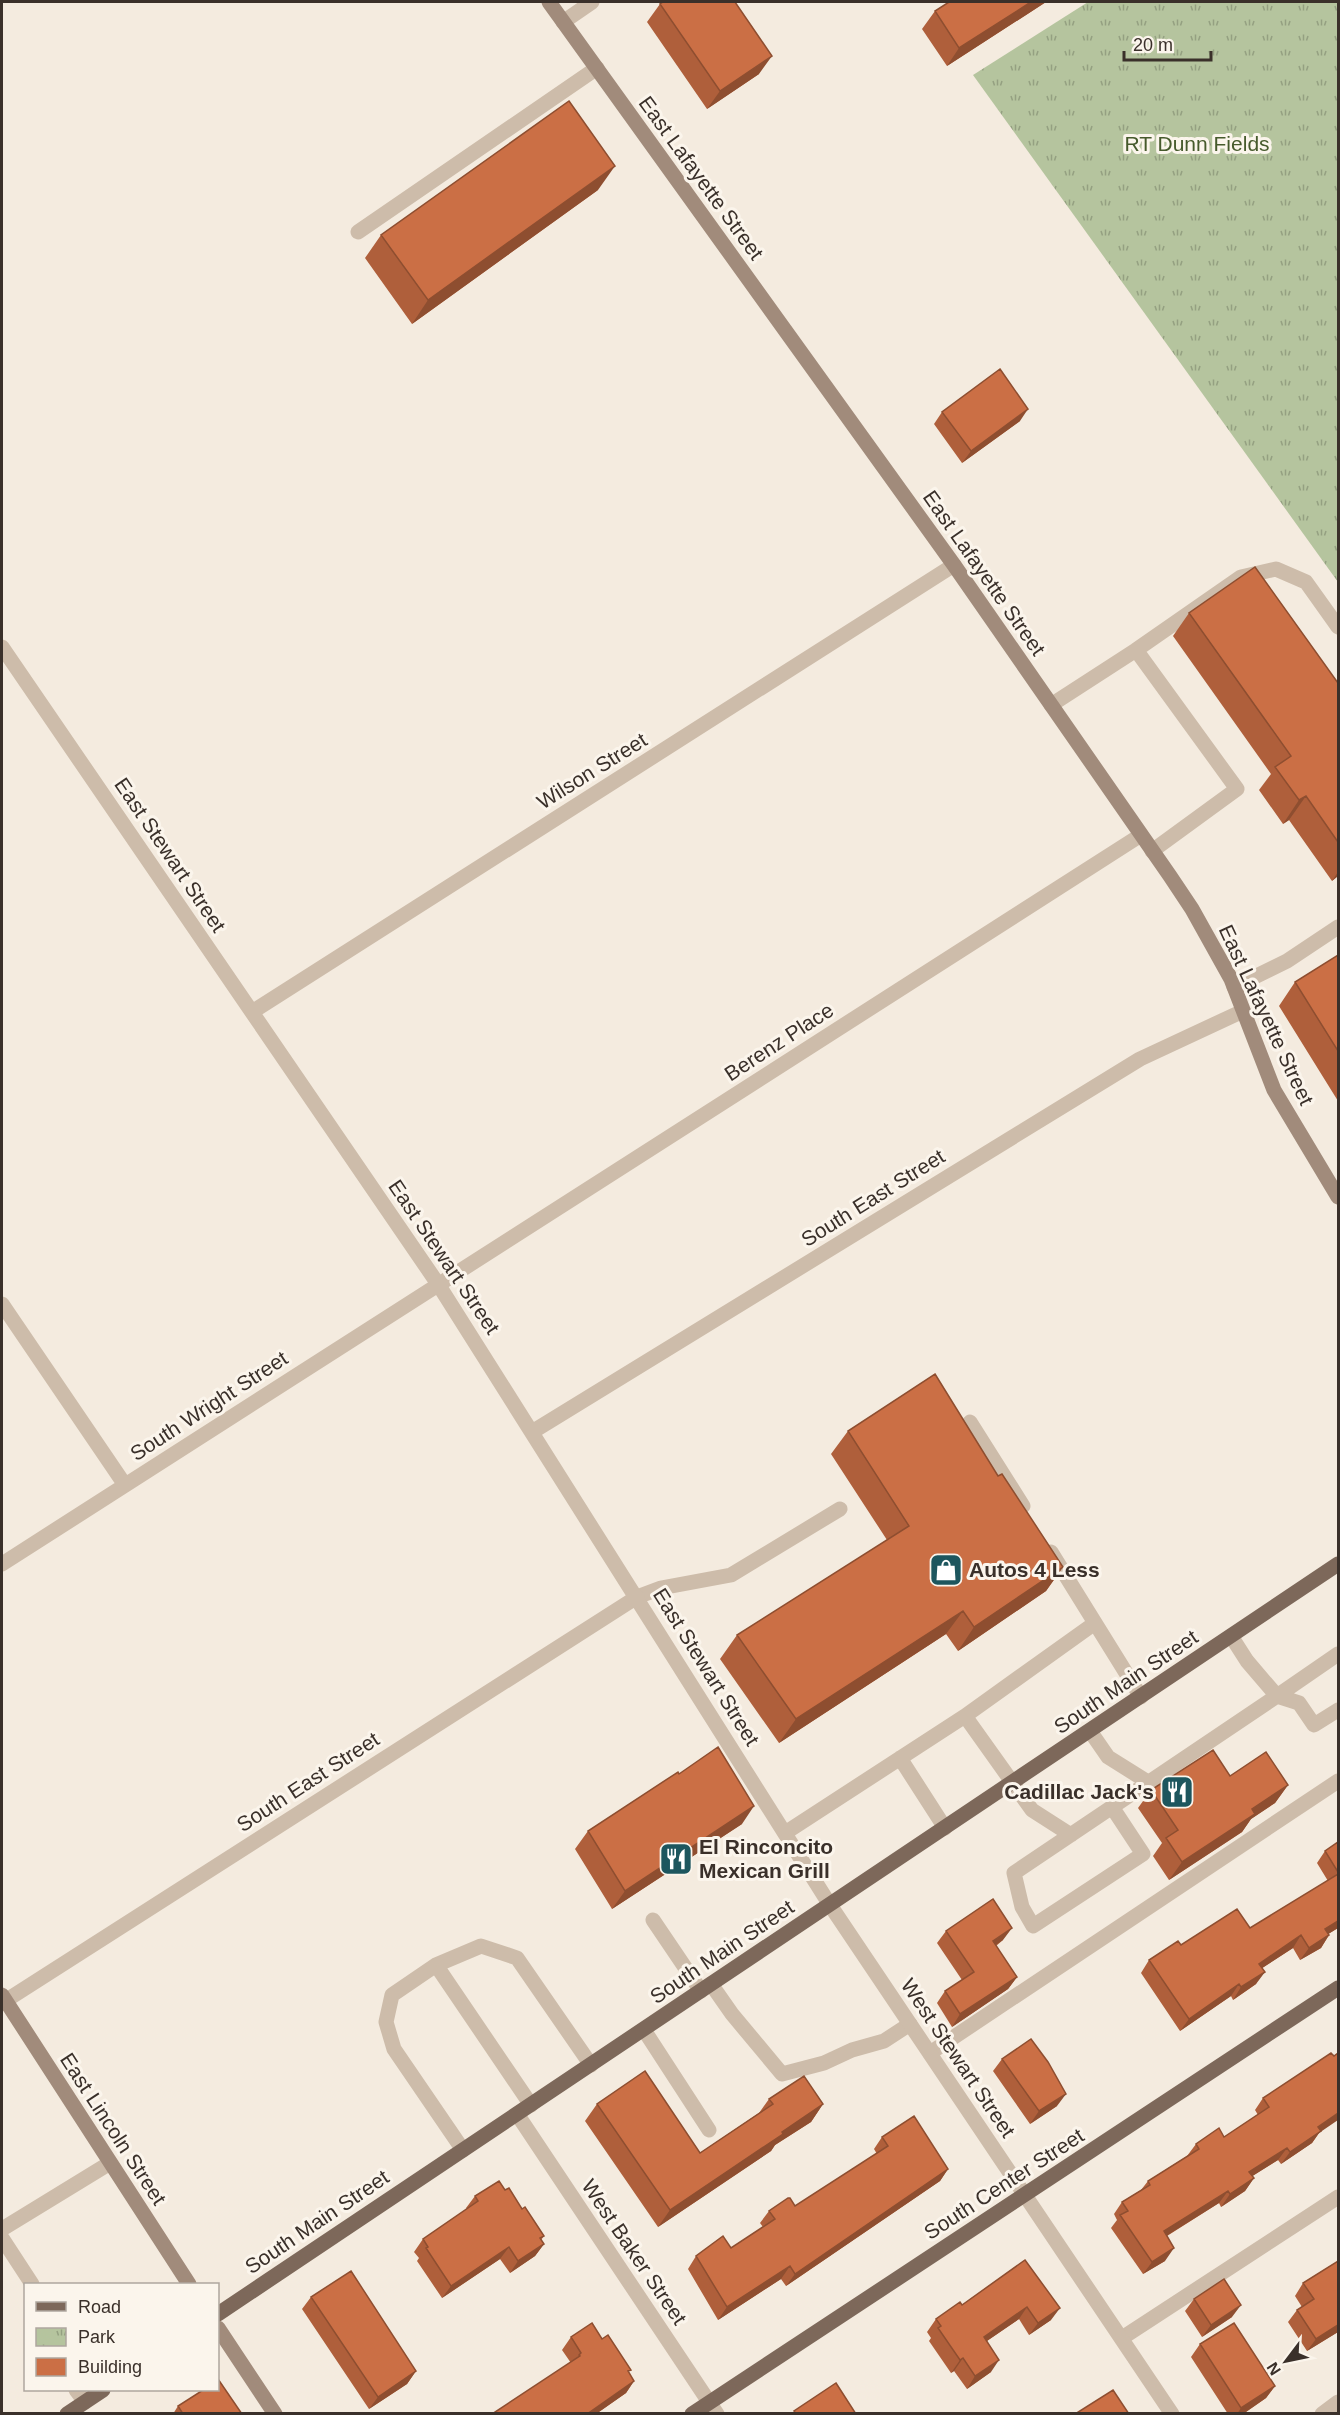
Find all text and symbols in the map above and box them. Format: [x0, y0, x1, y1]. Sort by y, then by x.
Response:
scale bar [1124, 24, 1211, 62]
text: 20 m [1133, 35, 1173, 55]
street label: East Lafayette Street [634, 92, 768, 264]
park label: RT Dunn Fields [1124, 132, 1270, 155]
street label: East Lafayette Street [919, 486, 1050, 660]
street label: Wilson Street [533, 728, 651, 813]
street label: East Stewart Street [110, 773, 231, 936]
street label: East Lafayette Street [1215, 921, 1318, 1109]
street label: Berenz Place [720, 998, 837, 1085]
street label: South East Street [797, 1144, 949, 1251]
street label: East Stewart Street [384, 1175, 505, 1338]
street label: South Wright Street [126, 1346, 292, 1465]
shop icon: Autos 4 Less [928, 1552, 964, 1588]
place label: Autos 4 Less [969, 1558, 1100, 1581]
street label: East Stewart Street [649, 1584, 764, 1750]
street label: South Main Street [1050, 1625, 1202, 1738]
street label: South East Street [232, 1727, 383, 1836]
restaurant icon: Cadillac Jack's [1159, 1774, 1195, 1810]
place label: Cadillac Jack's [1004, 1780, 1154, 1803]
place label: El Rinconcito Mexican Grill [699, 1835, 833, 1882]
restaurant icon: El Rinconcito Mexican Grill [658, 1841, 694, 1877]
street label: South Main Street [646, 1895, 798, 2008]
street label: West Stewart Street [897, 1974, 1020, 2142]
street label: East Lincoln Street [56, 2049, 171, 2209]
street label: South Center Street [920, 2123, 1088, 2244]
street label: South Main Street [241, 2165, 393, 2278]
street label: West Baker Street [577, 2175, 692, 2329]
legend [24, 2283, 219, 2391]
text: Road [78, 2297, 121, 2317]
text: Park [78, 2327, 116, 2347]
north arrow [1256, 2331, 1316, 2391]
text: Building [78, 2357, 142, 2377]
text: N [1263, 2359, 1284, 2378]

